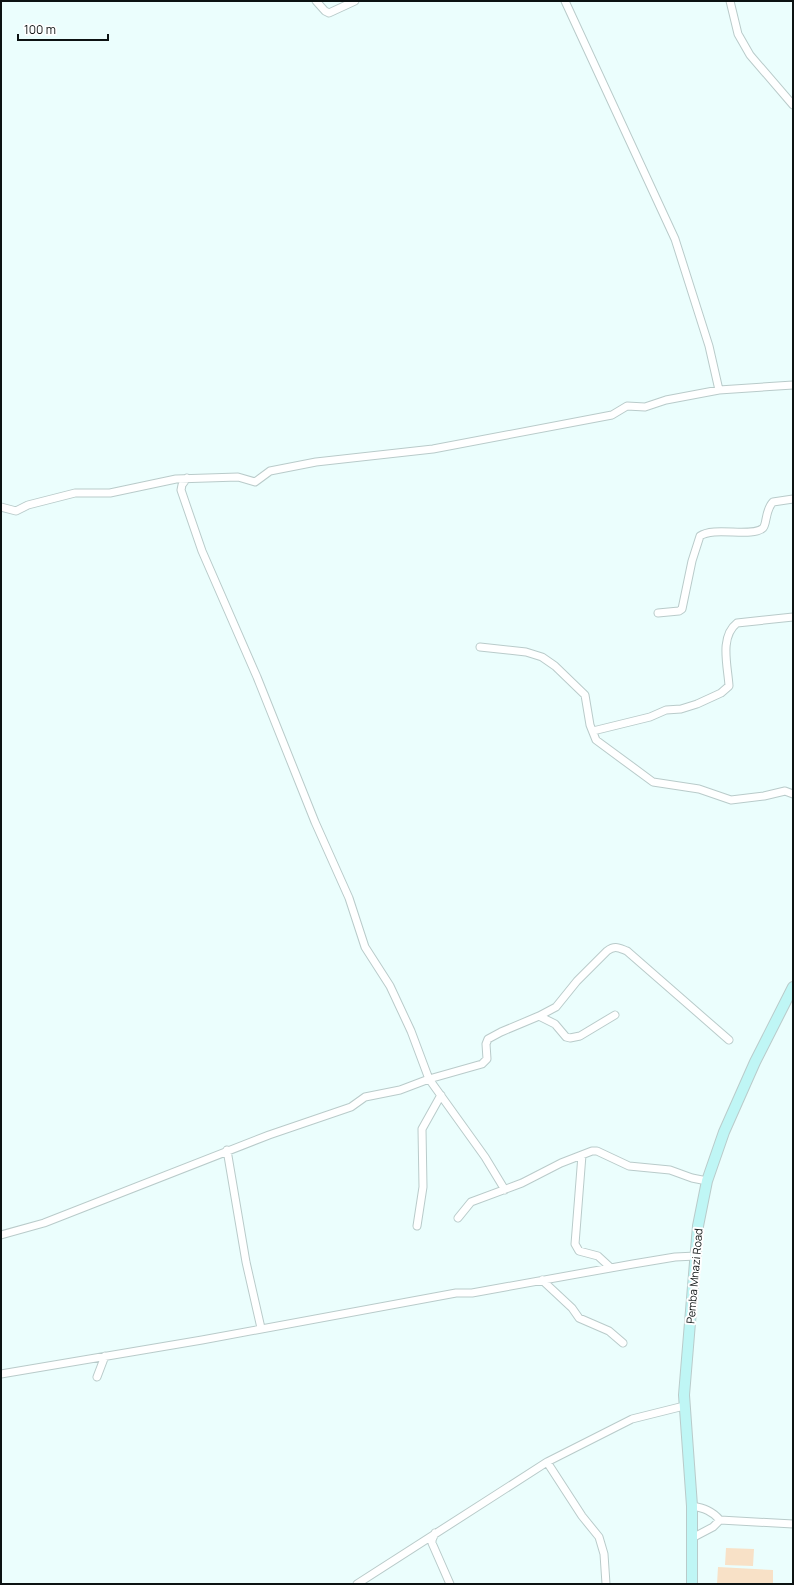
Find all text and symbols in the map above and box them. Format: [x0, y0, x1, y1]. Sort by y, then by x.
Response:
scale bar [18, 16, 108, 42]
text: 100 m [24, 21, 56, 38]
street label: Pemba Mnazi Road [682, 1228, 706, 1324]

